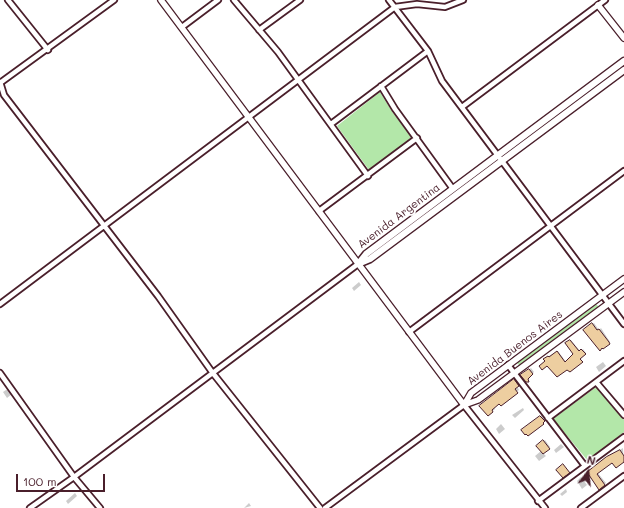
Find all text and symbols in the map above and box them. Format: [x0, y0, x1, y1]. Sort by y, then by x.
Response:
street label: Avenida Argentina [355, 181, 443, 251]
street label: Avenida Buenos Aires [465, 308, 565, 388]
north arrow [568, 452, 608, 492]
text: N [585, 452, 598, 468]
scale bar [18, 466, 107, 492]
text: 100 m [23, 473, 57, 489]

